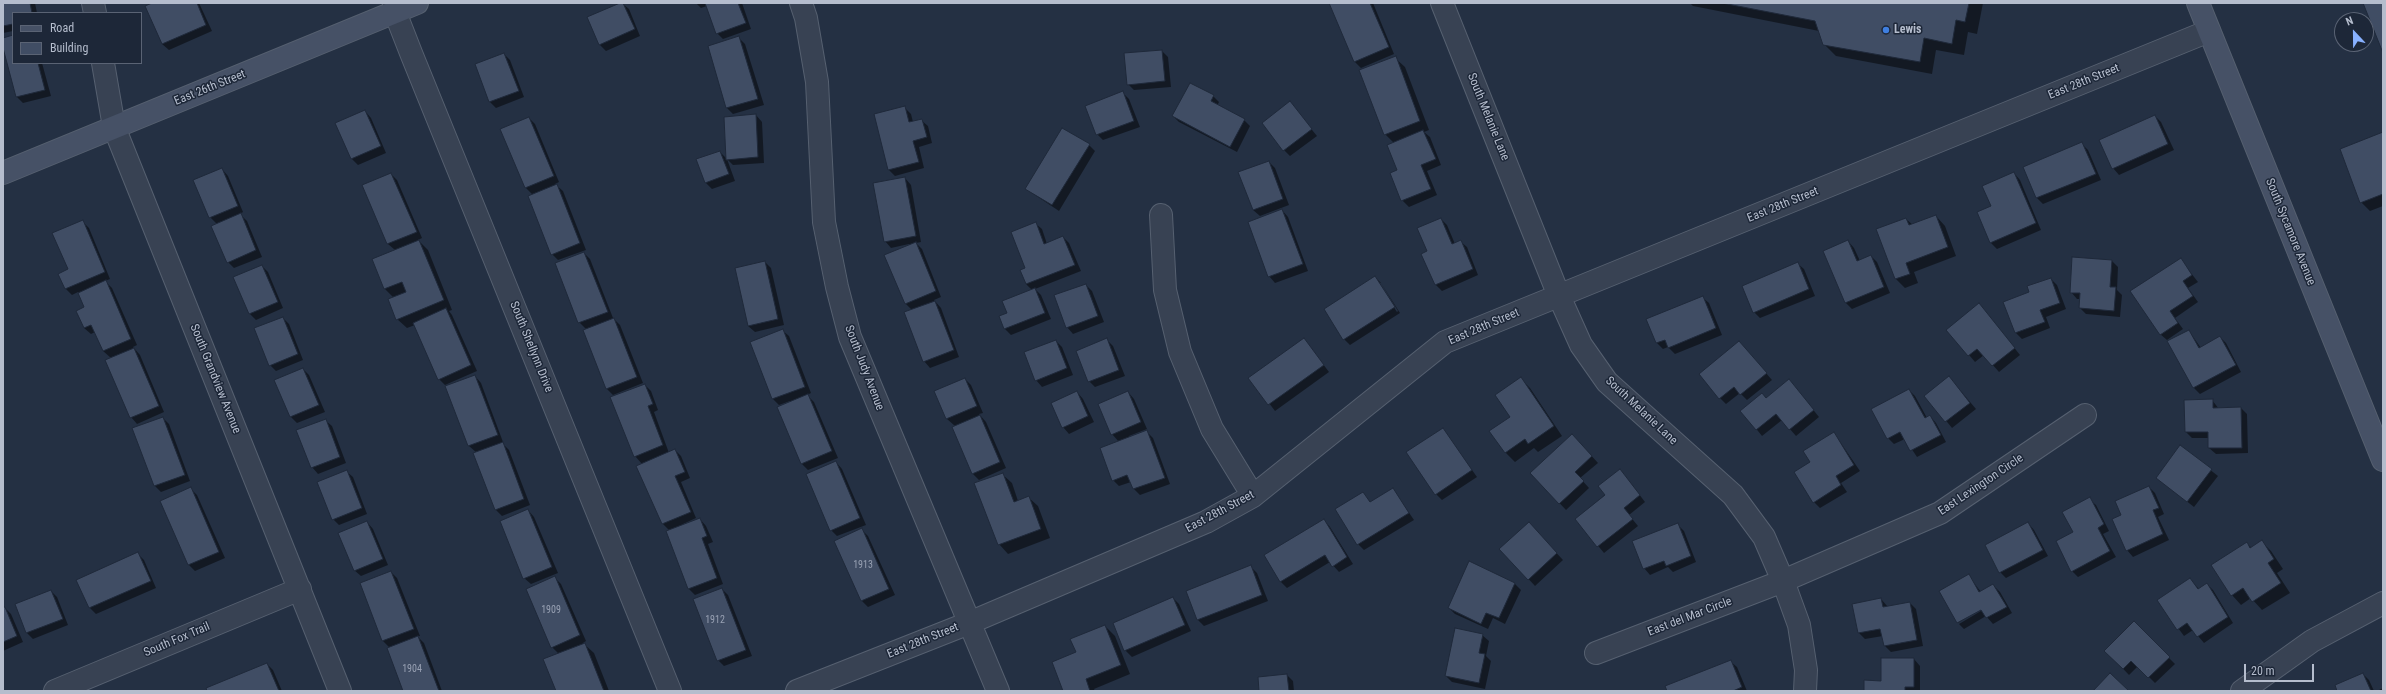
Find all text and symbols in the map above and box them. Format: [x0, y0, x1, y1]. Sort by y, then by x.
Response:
legend [12, 12, 142, 64]
north arrow [2334, 12, 2374, 52]
text: N [2344, 14, 2355, 29]
text: Road [50, 21, 74, 35]
place label: Lewis [1894, 23, 1922, 37]
marker: Lewis [1881, 25, 1891, 35]
text: Building [50, 41, 88, 55]
street label: East 28th Street [2046, 61, 2122, 103]
street label: East 26th Street [172, 67, 248, 109]
street label: South Melanie Lane [1464, 71, 1512, 163]
street label: South Sycamore Avenue [2262, 176, 2318, 288]
street label: East 28th Street [1745, 184, 1821, 226]
street label: South Shellynn Drive [506, 300, 556, 394]
street label: East 28th Street [1446, 306, 1522, 348]
street label: South Grandview Avenue [186, 322, 244, 436]
street label: South Judy Avenue [841, 323, 887, 413]
street label: South Melanie Lane [1602, 374, 1680, 448]
street label: East Lexington Circle [1936, 451, 2026, 519]
street label: East 28th Street [1183, 488, 1257, 536]
house number: 1913 [853, 559, 873, 571]
street label: East del Mar Circle [1646, 594, 1734, 640]
house number: 1909 [541, 604, 561, 616]
house number: 1912 [705, 614, 725, 626]
street label: South Fox Trail [142, 620, 212, 660]
street label: East 28th Street [885, 620, 961, 662]
scale bar [2246, 656, 2316, 682]
house number: 1904 [402, 663, 422, 675]
text: 20 m [2251, 664, 2275, 678]

